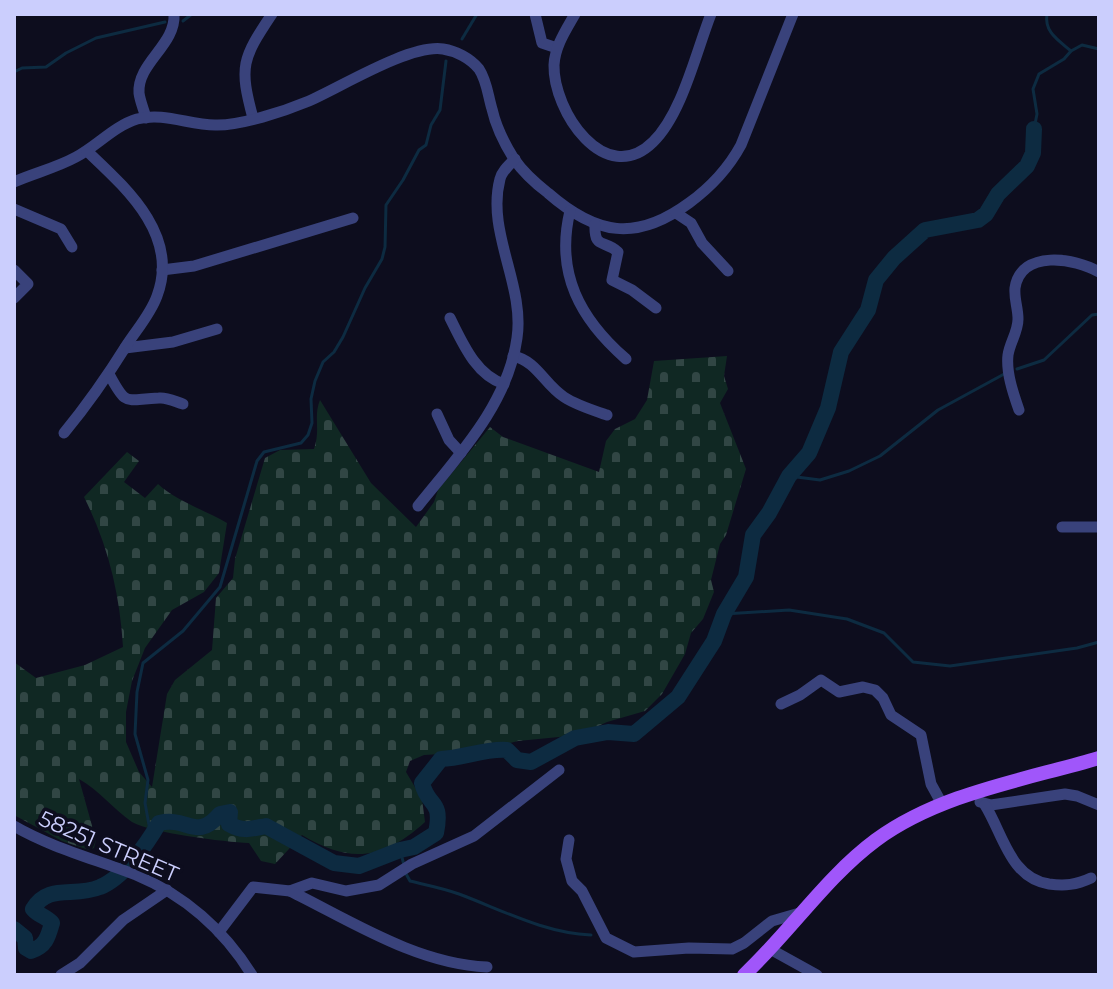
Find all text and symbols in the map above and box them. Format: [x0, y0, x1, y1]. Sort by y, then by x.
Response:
street label: 58251 STREET [35, 805, 183, 888]

